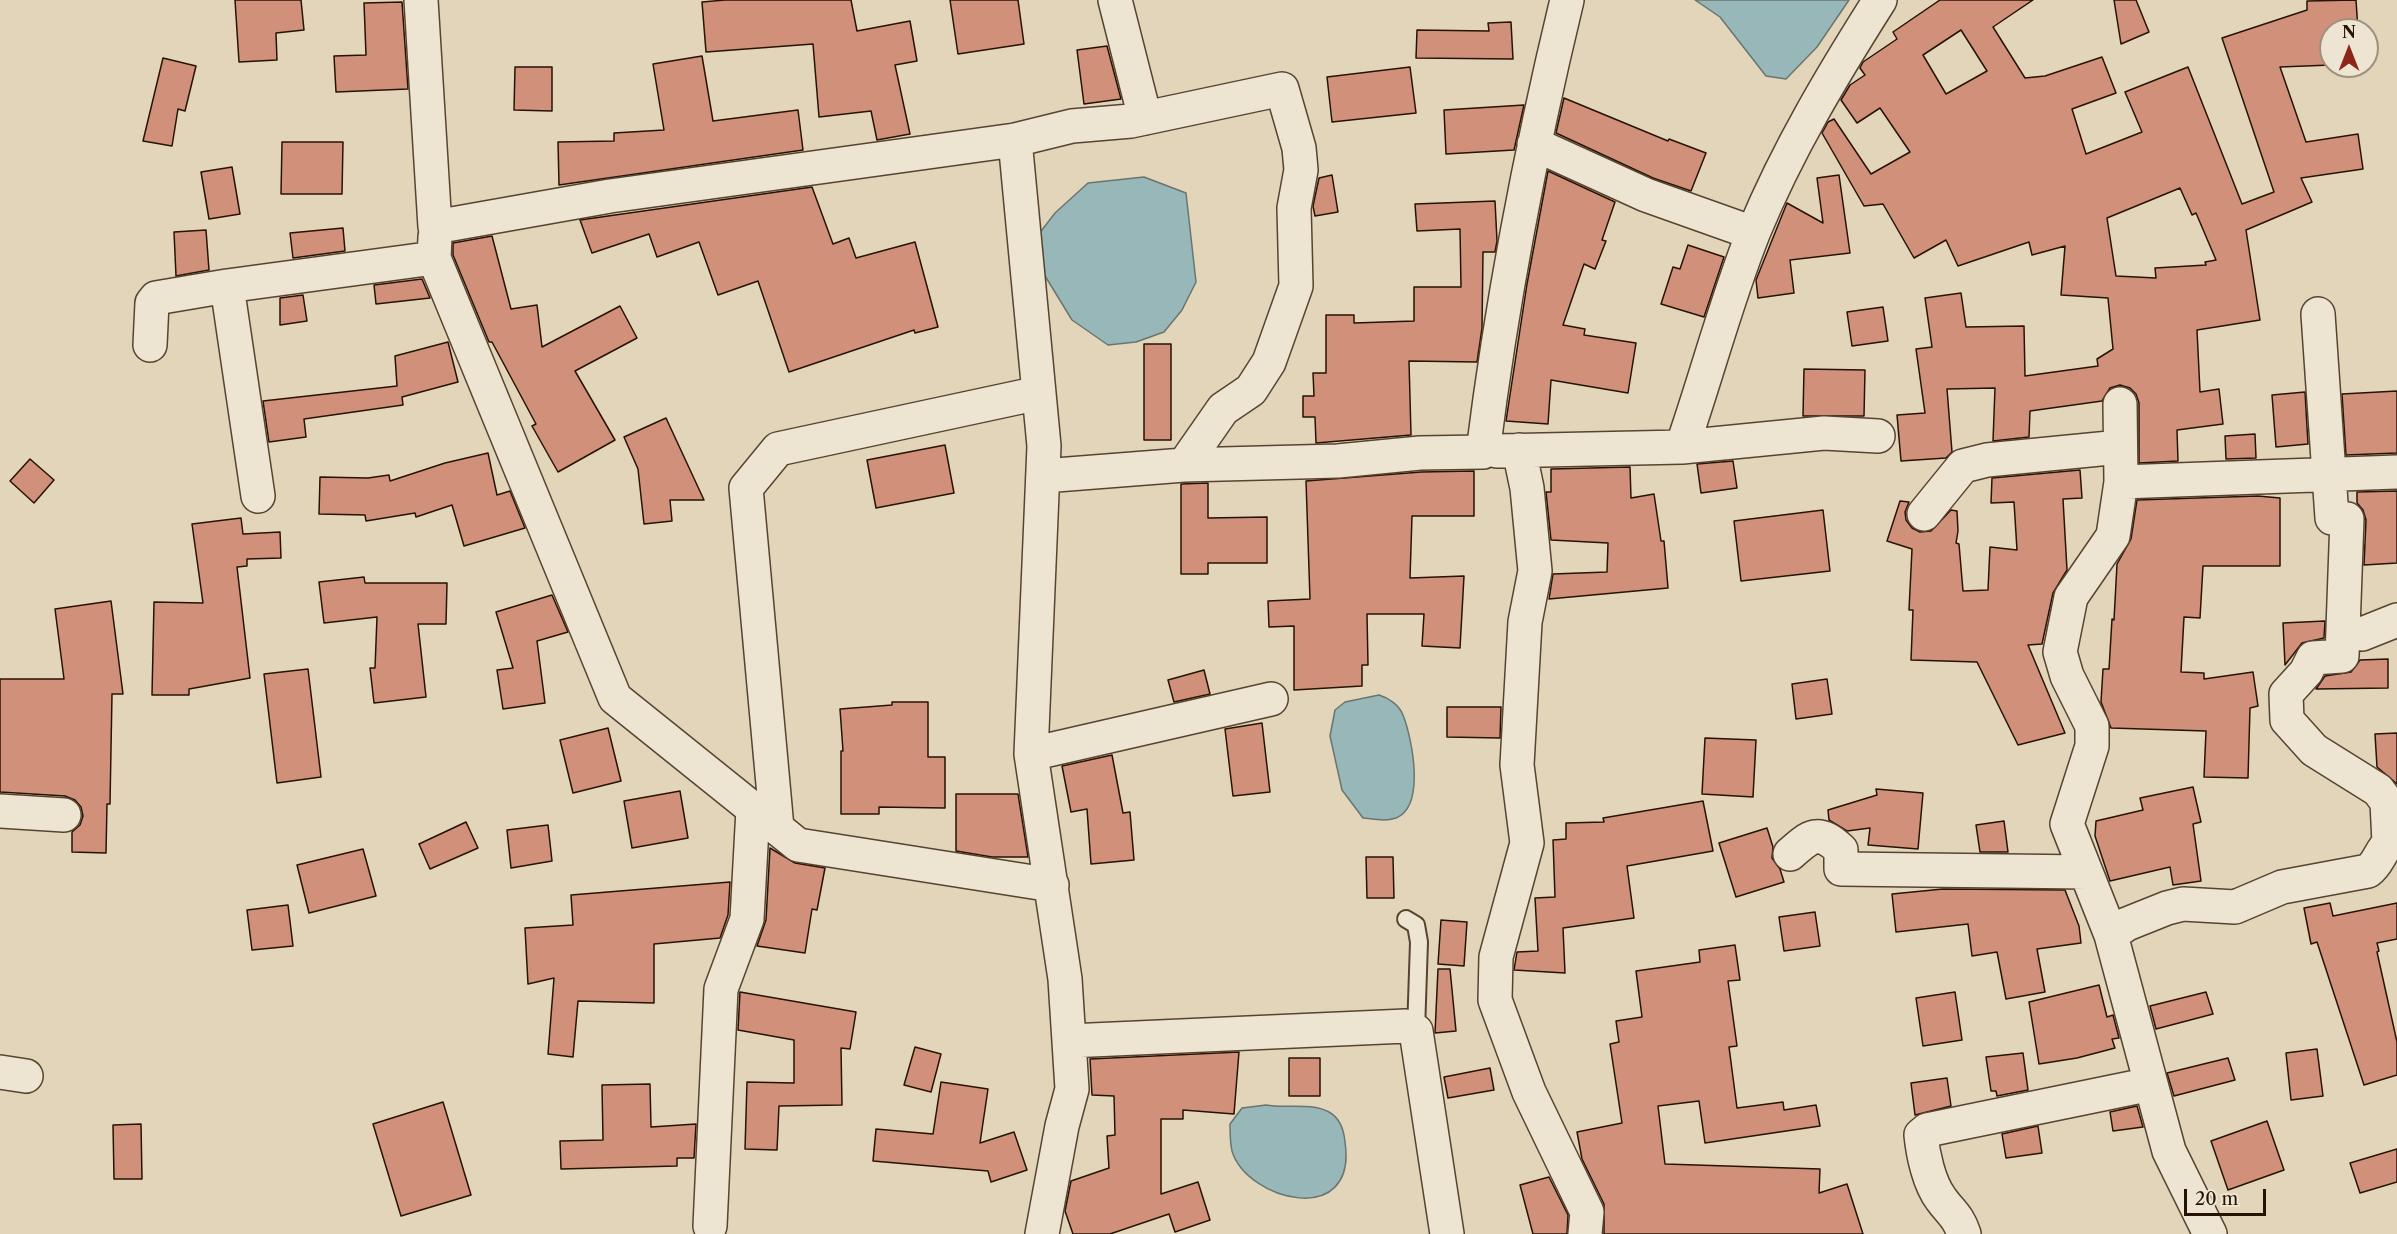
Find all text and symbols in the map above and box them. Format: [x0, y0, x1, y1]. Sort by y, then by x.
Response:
north arrow [2319, 18, 2379, 78]
text: N [2342, 22, 2356, 42]
scale bar [2187, 1177, 2270, 1215]
text: 20 m [2195, 1188, 2238, 1210]

